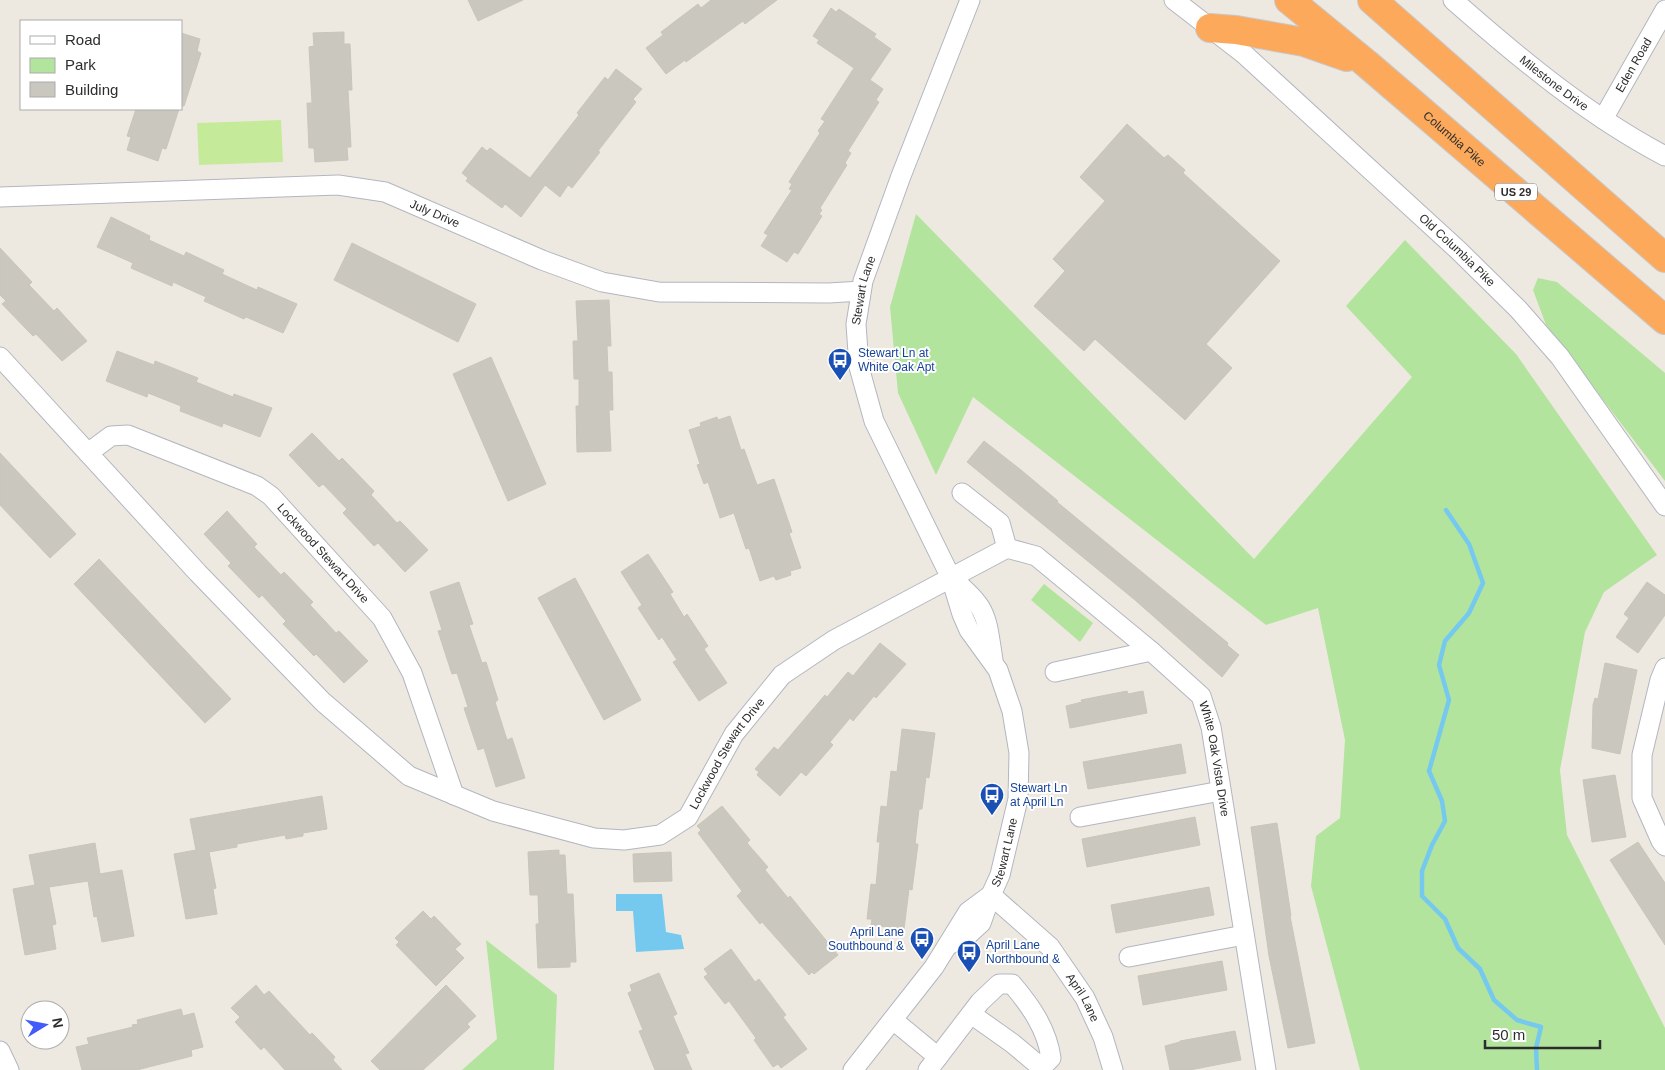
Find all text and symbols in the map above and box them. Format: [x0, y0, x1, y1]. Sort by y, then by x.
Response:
legend [20, 20, 182, 110]
text: Road [65, 31, 101, 48]
street label: Eden Road [1613, 36, 1655, 95]
street label: Milestone Drive [1517, 53, 1591, 114]
text: Park [65, 56, 96, 73]
text: Building [65, 81, 118, 98]
street label: Columbia Pike [1420, 108, 1488, 170]
road number: US 29 [1495, 183, 1537, 200]
street label: July Drive [408, 197, 462, 231]
street label: Old Columbia Pike [1416, 211, 1498, 290]
street label: Stewart Lane [849, 254, 879, 326]
place label: Stewart Ln at White Oak Apt [858, 346, 935, 374]
bus stop icon: Stewart Ln at White Oak Apt [827, 347, 853, 381]
street label: Lockwood Stewart Drive [274, 501, 372, 606]
street label: Lockwood Stewart Drive [687, 695, 768, 812]
street label: White Oak Vista Drive [1196, 699, 1232, 818]
place label: Stewart Ln at April Ln [1010, 781, 1067, 809]
bus stop icon: Stewart Ln at April Ln [979, 782, 1005, 816]
street label: Stewart Lane [989, 816, 1020, 889]
place label: April Lane Southbound & [828, 925, 904, 953]
bus stop icon: April Lane Southbound & [909, 926, 935, 960]
place label: April Lane Northbound & [986, 938, 1060, 966]
bus stop icon: April Lane Northbound & [956, 939, 982, 973]
street label: April Lane [1063, 970, 1102, 1024]
north arrow [20, 1000, 70, 1050]
text: N [49, 1016, 67, 1029]
scale bar [1485, 1018, 1600, 1050]
text: 50 m [1492, 1026, 1525, 1043]

